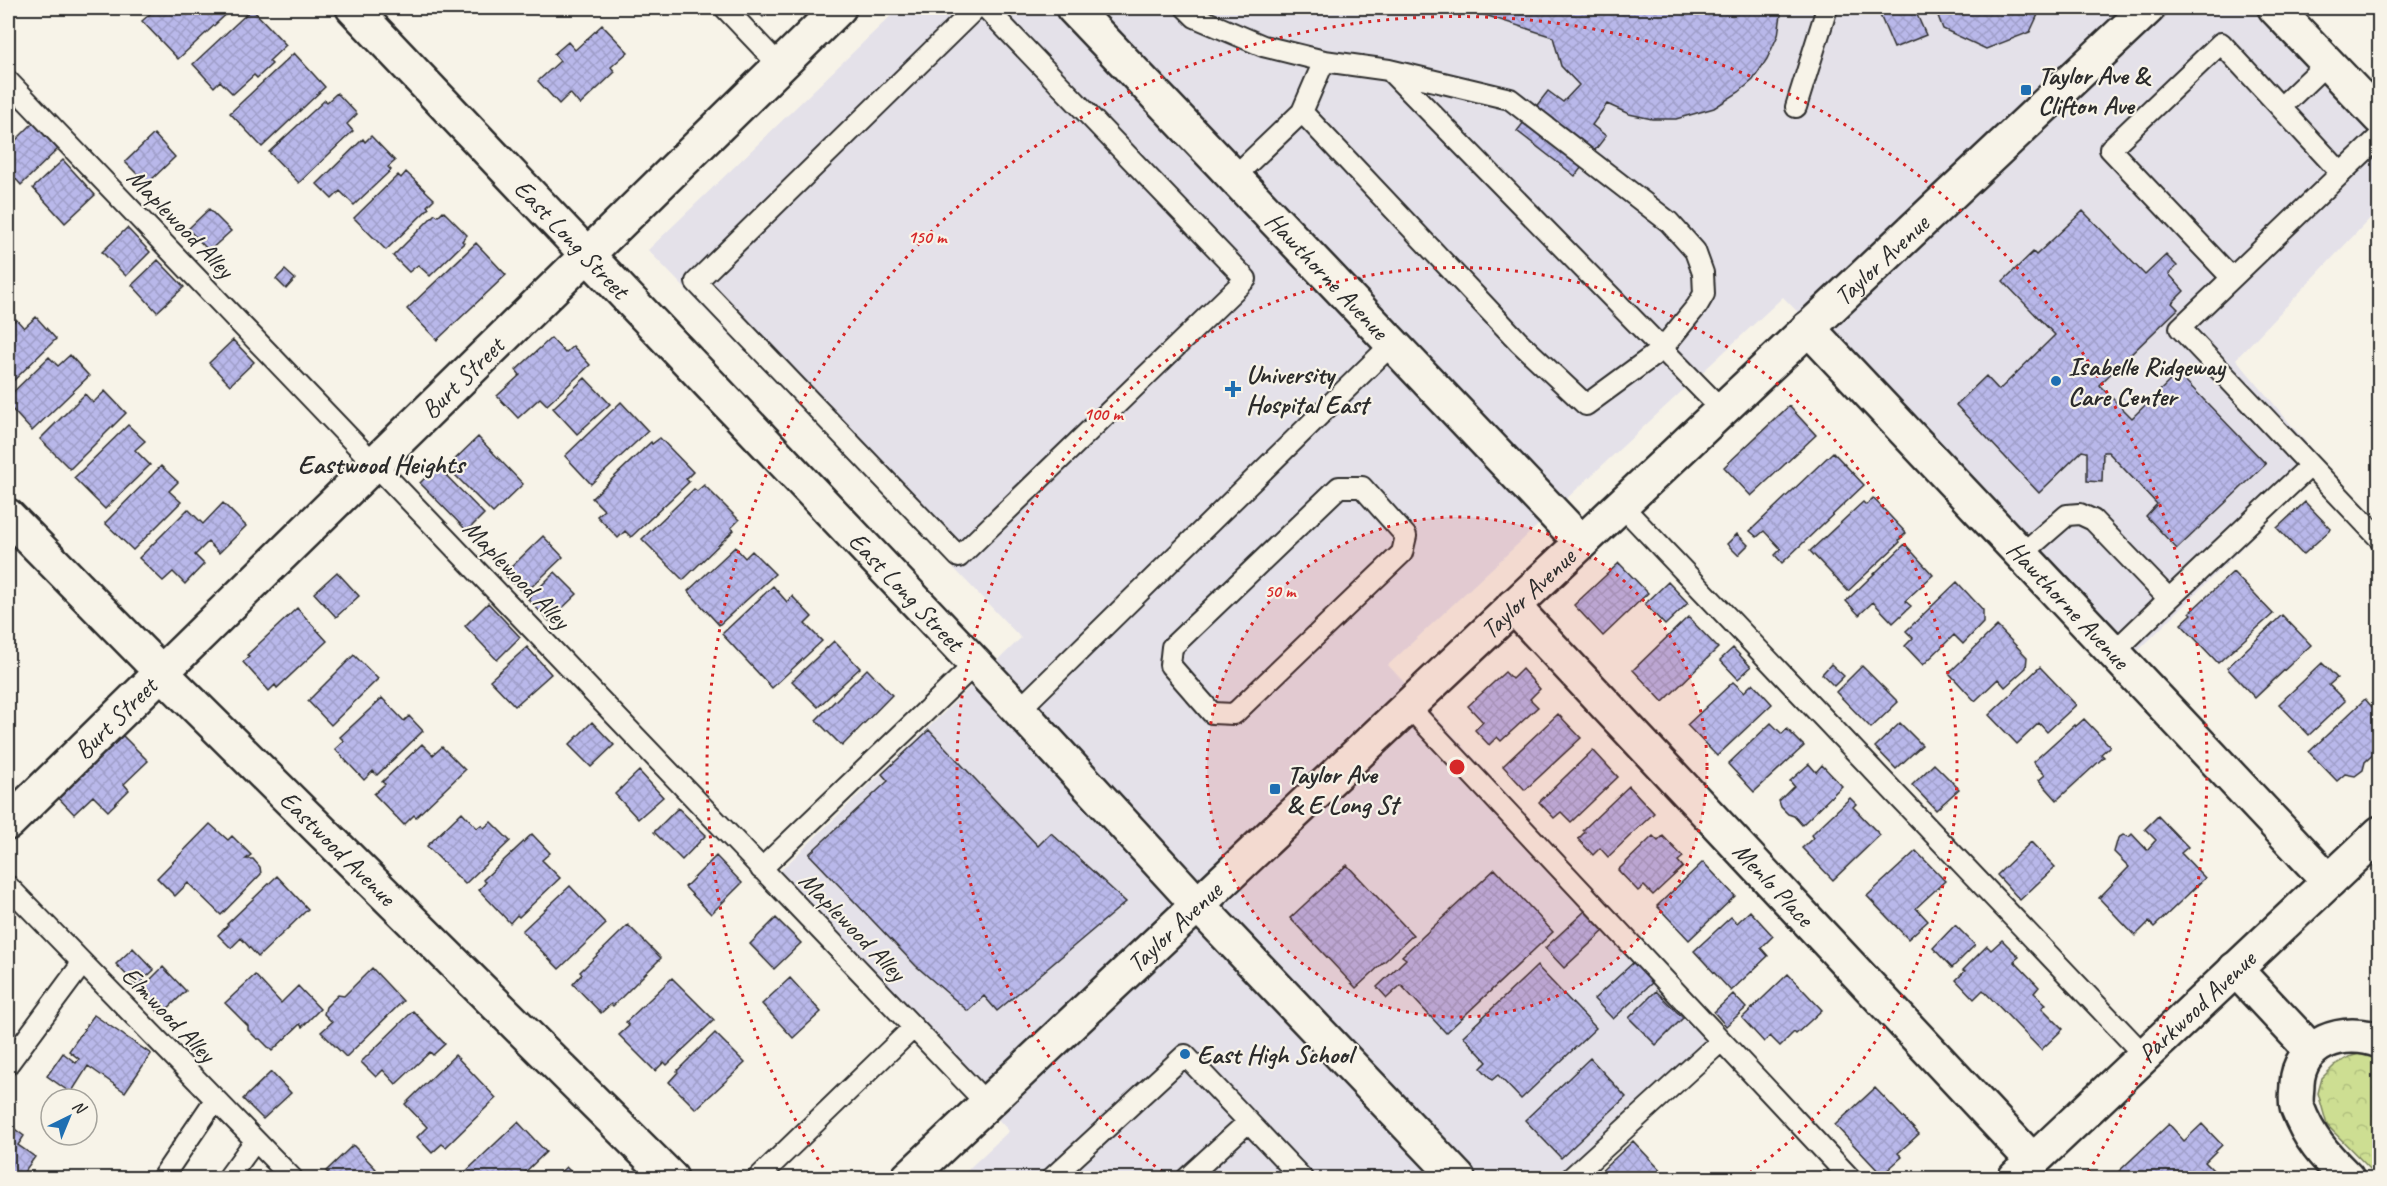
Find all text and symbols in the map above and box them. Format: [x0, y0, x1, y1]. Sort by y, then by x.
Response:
place label: Taylor Ave & Clifton Ave [2038, 59, 2152, 122]
marker: Taylor Ave & Clifton Ave [2019, 83, 2033, 97]
street label: Maplewood Alley [120, 161, 243, 287]
street label: East Long Street [507, 172, 638, 307]
street label: Hawthorne Avenue [1258, 205, 1397, 348]
street label: Taylor Avenue [1827, 206, 1937, 313]
text: 150 m [908, 226, 948, 248]
street label: Burt Street [414, 328, 513, 426]
place label: Isabelle Ridgeway Care Center [2068, 350, 2227, 413]
place label: University Hospital East [1246, 358, 1372, 421]
marker: Isabelle Ridgeway Care Center [2049, 374, 2063, 388]
marker: University Hospital East [1224, 380, 1242, 398]
text: 100 m [1084, 403, 1124, 425]
district label: Eastwood Heights [298, 447, 467, 481]
street label: Maplewood Alley [456, 512, 579, 638]
street label: East Long Street [842, 525, 972, 660]
street label: Hawthorne Avenue [2000, 534, 2138, 677]
street label: Taylor Avenue [1474, 540, 1584, 646]
text: 50 m [1265, 580, 1297, 602]
street label: Burt Street [67, 669, 166, 766]
centre of rings [1447, 757, 1467, 777]
place label: Taylor Ave & E Long St [1287, 758, 1402, 821]
marker: Taylor Ave & E Long St [1268, 782, 1282, 796]
street label: Eastwood Avenue [273, 783, 404, 914]
street label: Menlo Place [1726, 835, 1822, 935]
street label: Maplewood Alley [792, 864, 915, 990]
street label: Taylor Avenue [1120, 874, 1230, 980]
street label: Parkwood Avenue [2131, 942, 2264, 1070]
street label: Elmwood Alley [115, 959, 224, 1071]
place label: East High School [1197, 1038, 1358, 1071]
marker: East High School [1178, 1047, 1192, 1061]
north arrow [39, 1087, 99, 1147]
text: N [68, 1096, 91, 1120]

